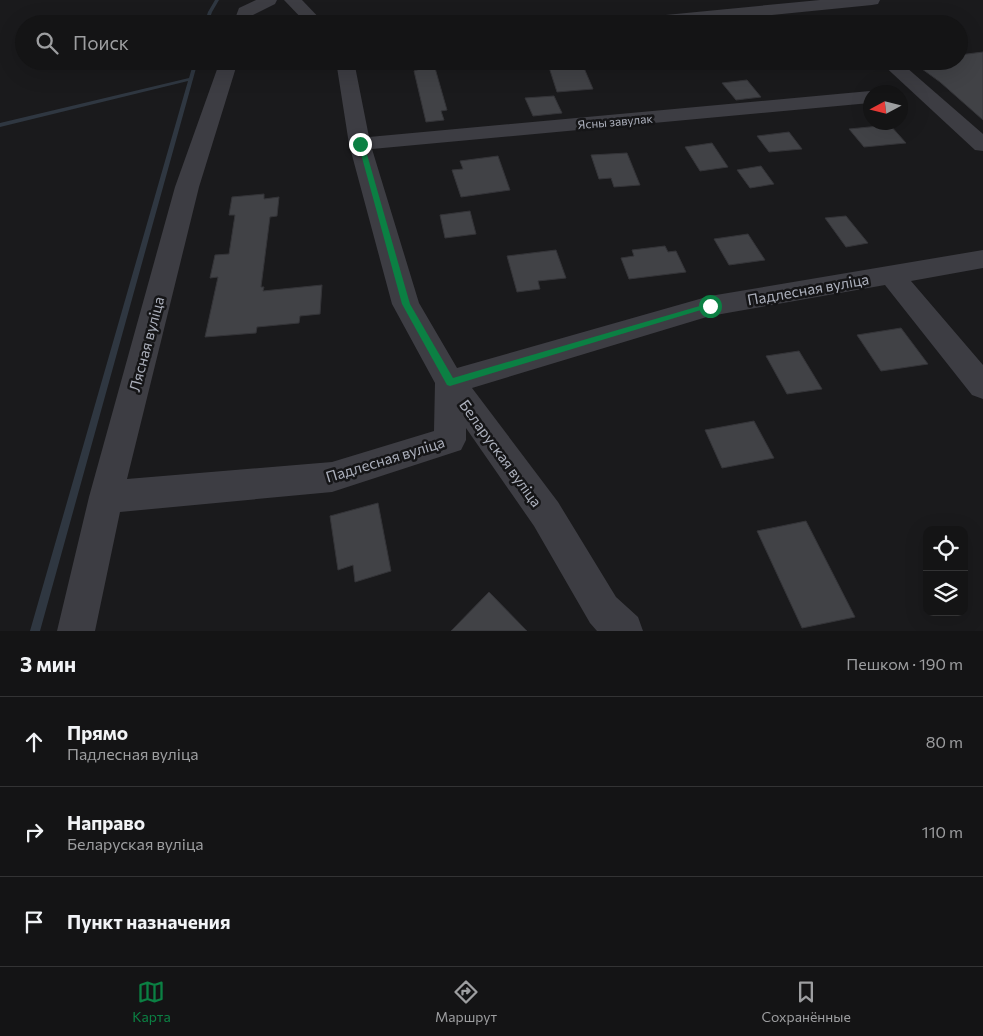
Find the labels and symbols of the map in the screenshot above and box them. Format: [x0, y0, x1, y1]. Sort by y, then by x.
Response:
north arrow [863, 85, 908, 130]
street label: Ясны завулак [577, 111, 654, 131]
route end [349, 133, 372, 156]
street label: Падлесная вуліца [746, 269, 870, 309]
street label: Лясная вуліца [125, 294, 167, 394]
route start [699, 295, 722, 318]
street label: Беларуская вуліца [456, 396, 546, 510]
street label: Падлесная вуліца [323, 432, 447, 486]

